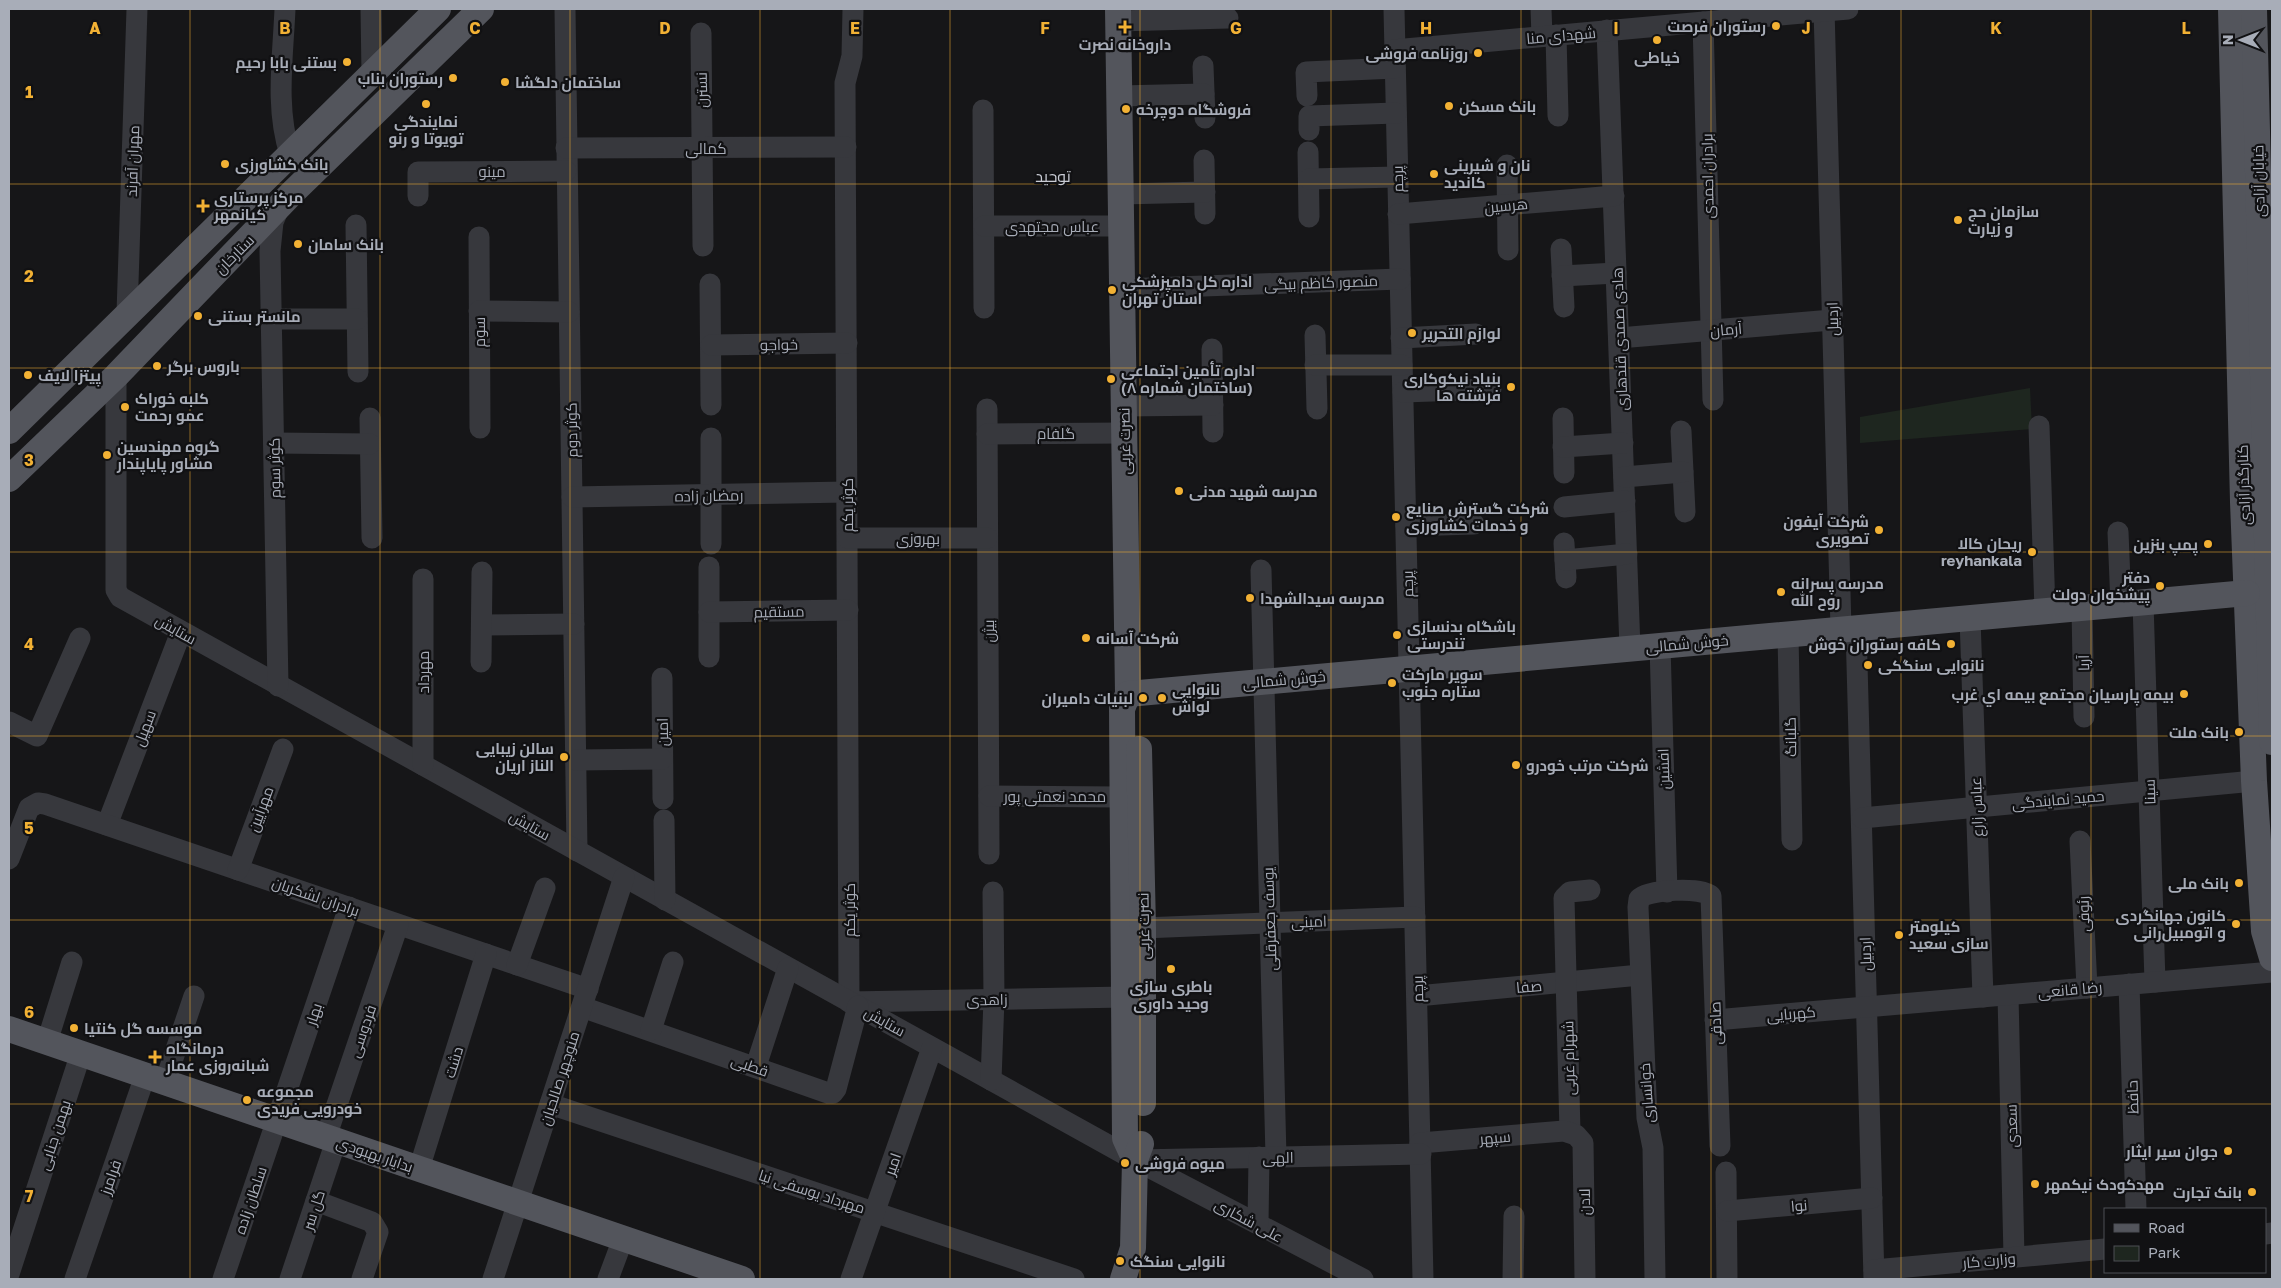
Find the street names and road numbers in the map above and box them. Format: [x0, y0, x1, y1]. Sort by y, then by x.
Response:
street label: شهدای منا [1525, 23, 1597, 49]
street label: نسترن [692, 72, 712, 108]
street label: مهران آفرند [122, 125, 144, 197]
street label: برادران احمدی [1697, 133, 1719, 219]
street label: کمالی [685, 139, 727, 159]
street label: خیابان آزادی [2248, 145, 2270, 217]
street label: مینو [478, 162, 506, 181]
street label: پرچم [1388, 165, 1408, 193]
street label: هرسین [1483, 194, 1529, 218]
street label: عباس مجتهدی [1005, 217, 1099, 237]
street label: ستارخان [211, 231, 259, 279]
street label: هادی صمدی قندهاری [1607, 267, 1633, 411]
street label: منصور کاظم بیگی [1264, 271, 1378, 295]
street label: اردبیل [1822, 302, 1844, 336]
street label: سوم [470, 317, 490, 347]
street label: آرمان [1709, 319, 1743, 341]
street label: خواجو [760, 335, 798, 354]
street label: کوثر دوم [562, 402, 582, 458]
street label: نصرت غربی [1114, 407, 1136, 475]
street label: گلفام [1037, 424, 1075, 444]
street label: کوثر سوم [264, 437, 286, 499]
street label: کنارگذر آزادی [2233, 444, 2255, 526]
street label: کوثر یکم [838, 478, 858, 532]
street label: رمضان زاده [675, 485, 743, 507]
street label: بهروزی [896, 529, 940, 549]
street label: پرچم [1398, 570, 1418, 598]
street label: مستقیم [753, 602, 805, 622]
street label: ستایش [151, 610, 200, 649]
street label: بیژن [979, 620, 999, 642]
street label: خوش شمالی [1645, 630, 1729, 658]
street label: مهرداد [414, 651, 434, 693]
street label: آریا [2074, 655, 2093, 671]
street label: خوش شمالی [1242, 666, 1326, 694]
street label: سهیل [129, 707, 161, 749]
street label: گلبانگ [1781, 717, 1799, 757]
street label: امین [653, 718, 673, 746]
street label: افشین [1653, 748, 1675, 790]
street label: عباس زارع [1966, 777, 1989, 837]
street label: سینا [2140, 779, 2158, 805]
street label: مهرآیین [244, 784, 278, 835]
street label: حمید نمایندگی [2011, 786, 2105, 814]
street label: محمد نعمتی پور [1003, 787, 1106, 807]
street label: ستایش [505, 806, 554, 845]
street label: یوسف جعفرقلی [1258, 867, 1282, 971]
street label: برادران لشکریان [269, 873, 362, 921]
street label: کوثر یکم [840, 883, 860, 937]
street label: نصرت غربی [1133, 892, 1155, 960]
street label: رئوفی [2073, 896, 2095, 932]
street label: امینی [1291, 911, 1327, 933]
street label: اردبیل [1855, 937, 1877, 971]
street label: پرچم [1408, 975, 1428, 1003]
street label: صفا [1515, 976, 1543, 996]
street label: رضا قانعی [2037, 977, 2103, 1003]
street label: زاهدی [966, 990, 1008, 1010]
street label: بهار [301, 1001, 327, 1029]
street label: صادقی [1705, 1001, 1727, 1045]
street label: فردوسی [345, 1002, 381, 1060]
street label: ستایش [860, 1002, 909, 1041]
street label: کهربایی [1766, 1002, 1817, 1026]
street label: شهرام غربی [1558, 1020, 1580, 1095]
street label: منوچهر صالحیان [535, 1029, 585, 1128]
street label: دشت [440, 1044, 466, 1080]
street label: قطبی [728, 1050, 771, 1082]
street label: خوانساری [1635, 1062, 1659, 1123]
street label: حافظ [2122, 1080, 2142, 1114]
street label: بهمن جنابی [34, 1098, 76, 1173]
street label: سعدی [2002, 1104, 2022, 1148]
street label: سپهر [1478, 1127, 1512, 1149]
street label: بدایار بهبودی [334, 1132, 416, 1177]
street label: الهی [1262, 1148, 1294, 1168]
street label: امیر [879, 1150, 905, 1179]
street label: فرامرز [95, 1157, 125, 1198]
street label: سلطان زاده [230, 1164, 272, 1237]
street label: مهرداد یوسفی نیا [756, 1165, 867, 1219]
street label: گل سر [298, 1188, 330, 1234]
street label: لادن [1575, 1188, 1595, 1216]
street label: علی شکاری [1211, 1195, 1286, 1247]
street label: نوا [1790, 1195, 1808, 1216]
street label: وزارت کار [1961, 1249, 2016, 1272]

